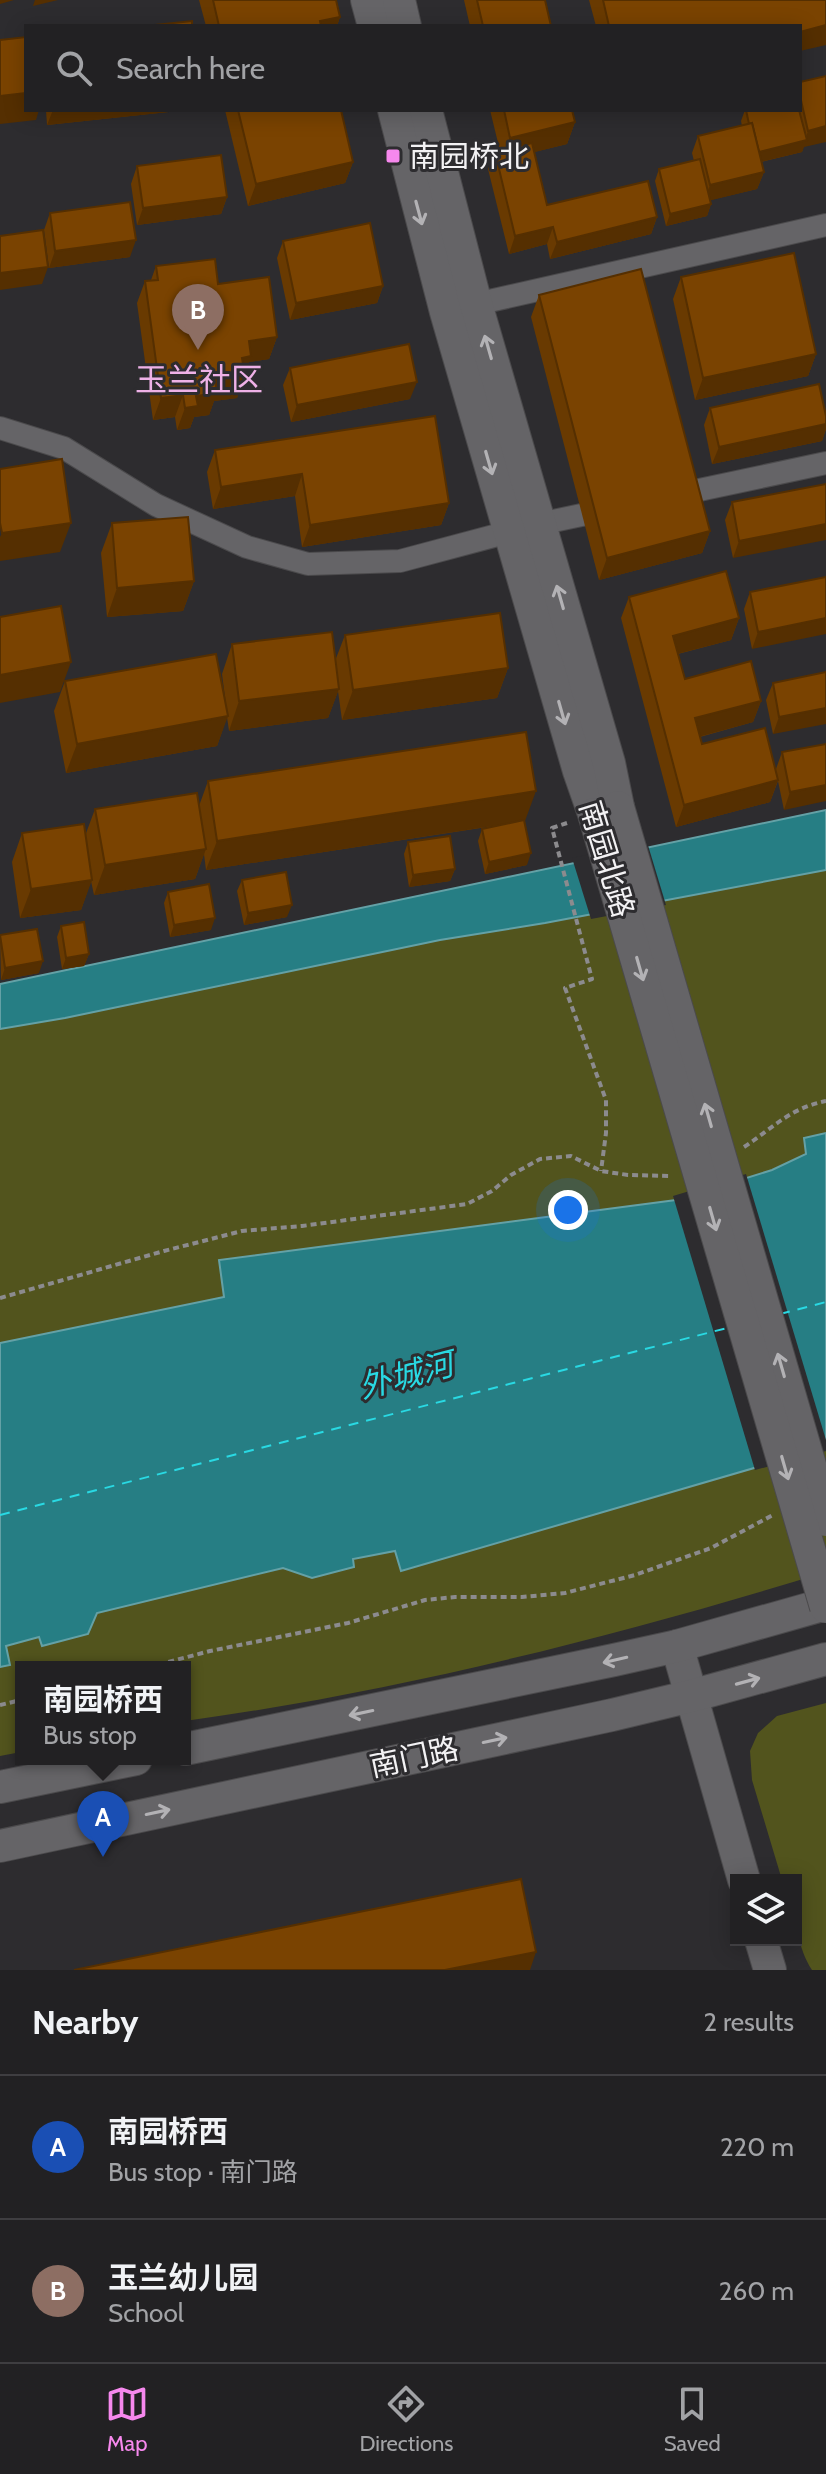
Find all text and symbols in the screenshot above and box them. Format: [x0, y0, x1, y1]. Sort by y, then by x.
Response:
search box [24, 24, 802, 112]
icon: search [52, 46, 96, 90]
text: Search here [116, 50, 265, 87]
place label: 南园桥北 [409, 138, 529, 175]
marker: 南园桥北 [384, 147, 402, 165]
one-way arrow [413, 199, 428, 225]
pin: B [172, 284, 224, 350]
one-way arrow [480, 334, 495, 360]
district label: 玉兰社区 [135, 360, 263, 399]
one-way arrow [483, 450, 498, 476]
one-way arrow [552, 584, 567, 610]
one-way arrow [555, 699, 570, 725]
street label: 南园北路 [572, 796, 642, 922]
one-way arrow [633, 956, 648, 982]
one-way arrow [700, 1103, 715, 1129]
your location [548, 1190, 588, 1230]
one-way arrow [706, 1205, 721, 1231]
water label: 外城河 [355, 1342, 463, 1406]
one-way arrow [773, 1352, 788, 1378]
one-way arrow [779, 1455, 794, 1481]
one-way arrow [603, 1653, 629, 1668]
popup [15, 1661, 191, 1765]
one-way arrow [734, 1673, 760, 1688]
text: 南园桥西 [43, 1681, 163, 1718]
one-way arrow [349, 1706, 374, 1721]
text: Bus stop [43, 1719, 137, 1751]
street label: 南门路 [366, 1730, 462, 1784]
one-way arrow [481, 1732, 507, 1747]
pin: A [77, 1791, 129, 1857]
one-way arrow [145, 1804, 171, 1819]
map controls [730, 1874, 802, 1946]
button: layers [730, 1874, 802, 1946]
text: Nearby [32, 2001, 139, 2043]
text: 2 results [703, 2006, 794, 2038]
text: 南园桥西 [108, 2113, 228, 2150]
text: A [50, 2131, 66, 2163]
text: 220 m [720, 2131, 794, 2163]
text: Bus stop · 南门路 [108, 2156, 298, 2188]
text: 玉兰幼儿园 [108, 2259, 258, 2296]
text: B [50, 2275, 66, 2307]
text: 260 m [719, 2275, 794, 2307]
text: School [108, 2297, 184, 2329]
tab: Map [105, 2382, 149, 2457]
tab: Directions [359, 2382, 453, 2457]
tab: Saved [664, 2382, 721, 2457]

